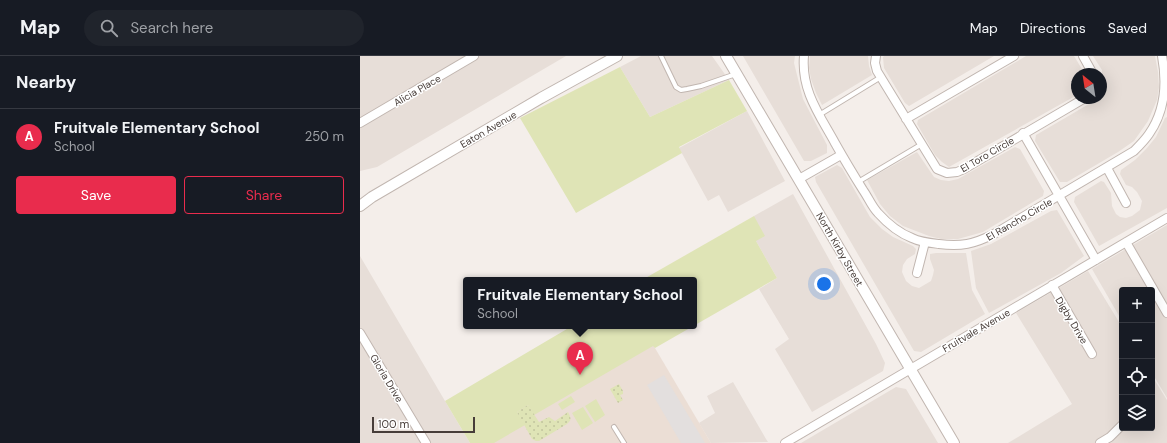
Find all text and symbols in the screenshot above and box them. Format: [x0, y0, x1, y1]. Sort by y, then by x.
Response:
search box [84, 10, 364, 46]
text: Map [20, 15, 60, 40]
icon: search [98, 17, 120, 39]
text: Search here [130, 18, 213, 38]
text: Map [970, 19, 998, 37]
text: Directions [1020, 19, 1086, 37]
text: Saved [1108, 19, 1147, 37]
north arrow [1071, 68, 1107, 104]
text: Nearby [16, 71, 76, 93]
street label: Alicia Place [391, 72, 443, 109]
street label: Eaton Avenue [458, 108, 519, 151]
text: Fruitvale Elementary School [54, 118, 260, 138]
text: A [24, 128, 34, 145]
text: 250 m [305, 128, 344, 145]
street label: El Toro Circle [958, 134, 1017, 175]
text: School [54, 138, 95, 155]
button: Save [16, 176, 176, 214]
button: Share [184, 176, 344, 214]
street label: El Rancho Circle [984, 195, 1055, 244]
street label: North Kirby Street [813, 210, 866, 289]
your location [814, 274, 834, 294]
popup [463, 277, 697, 329]
text: Fruitvale Elementary School [477, 285, 683, 305]
map controls [1119, 287, 1155, 431]
button: + [1119, 287, 1155, 323]
street label: Digby Drive [1052, 294, 1091, 346]
text: School [477, 305, 518, 322]
street label: Fruitvale Avenue [940, 306, 1013, 355]
button: − [1119, 323, 1155, 359]
pin: A [567, 342, 593, 375]
street label: Gloria Drive [367, 352, 406, 405]
button: locate [1119, 359, 1155, 395]
button: layers [1119, 395, 1155, 431]
scale bar [372, 415, 475, 434]
text: 100 m [378, 417, 409, 431]

